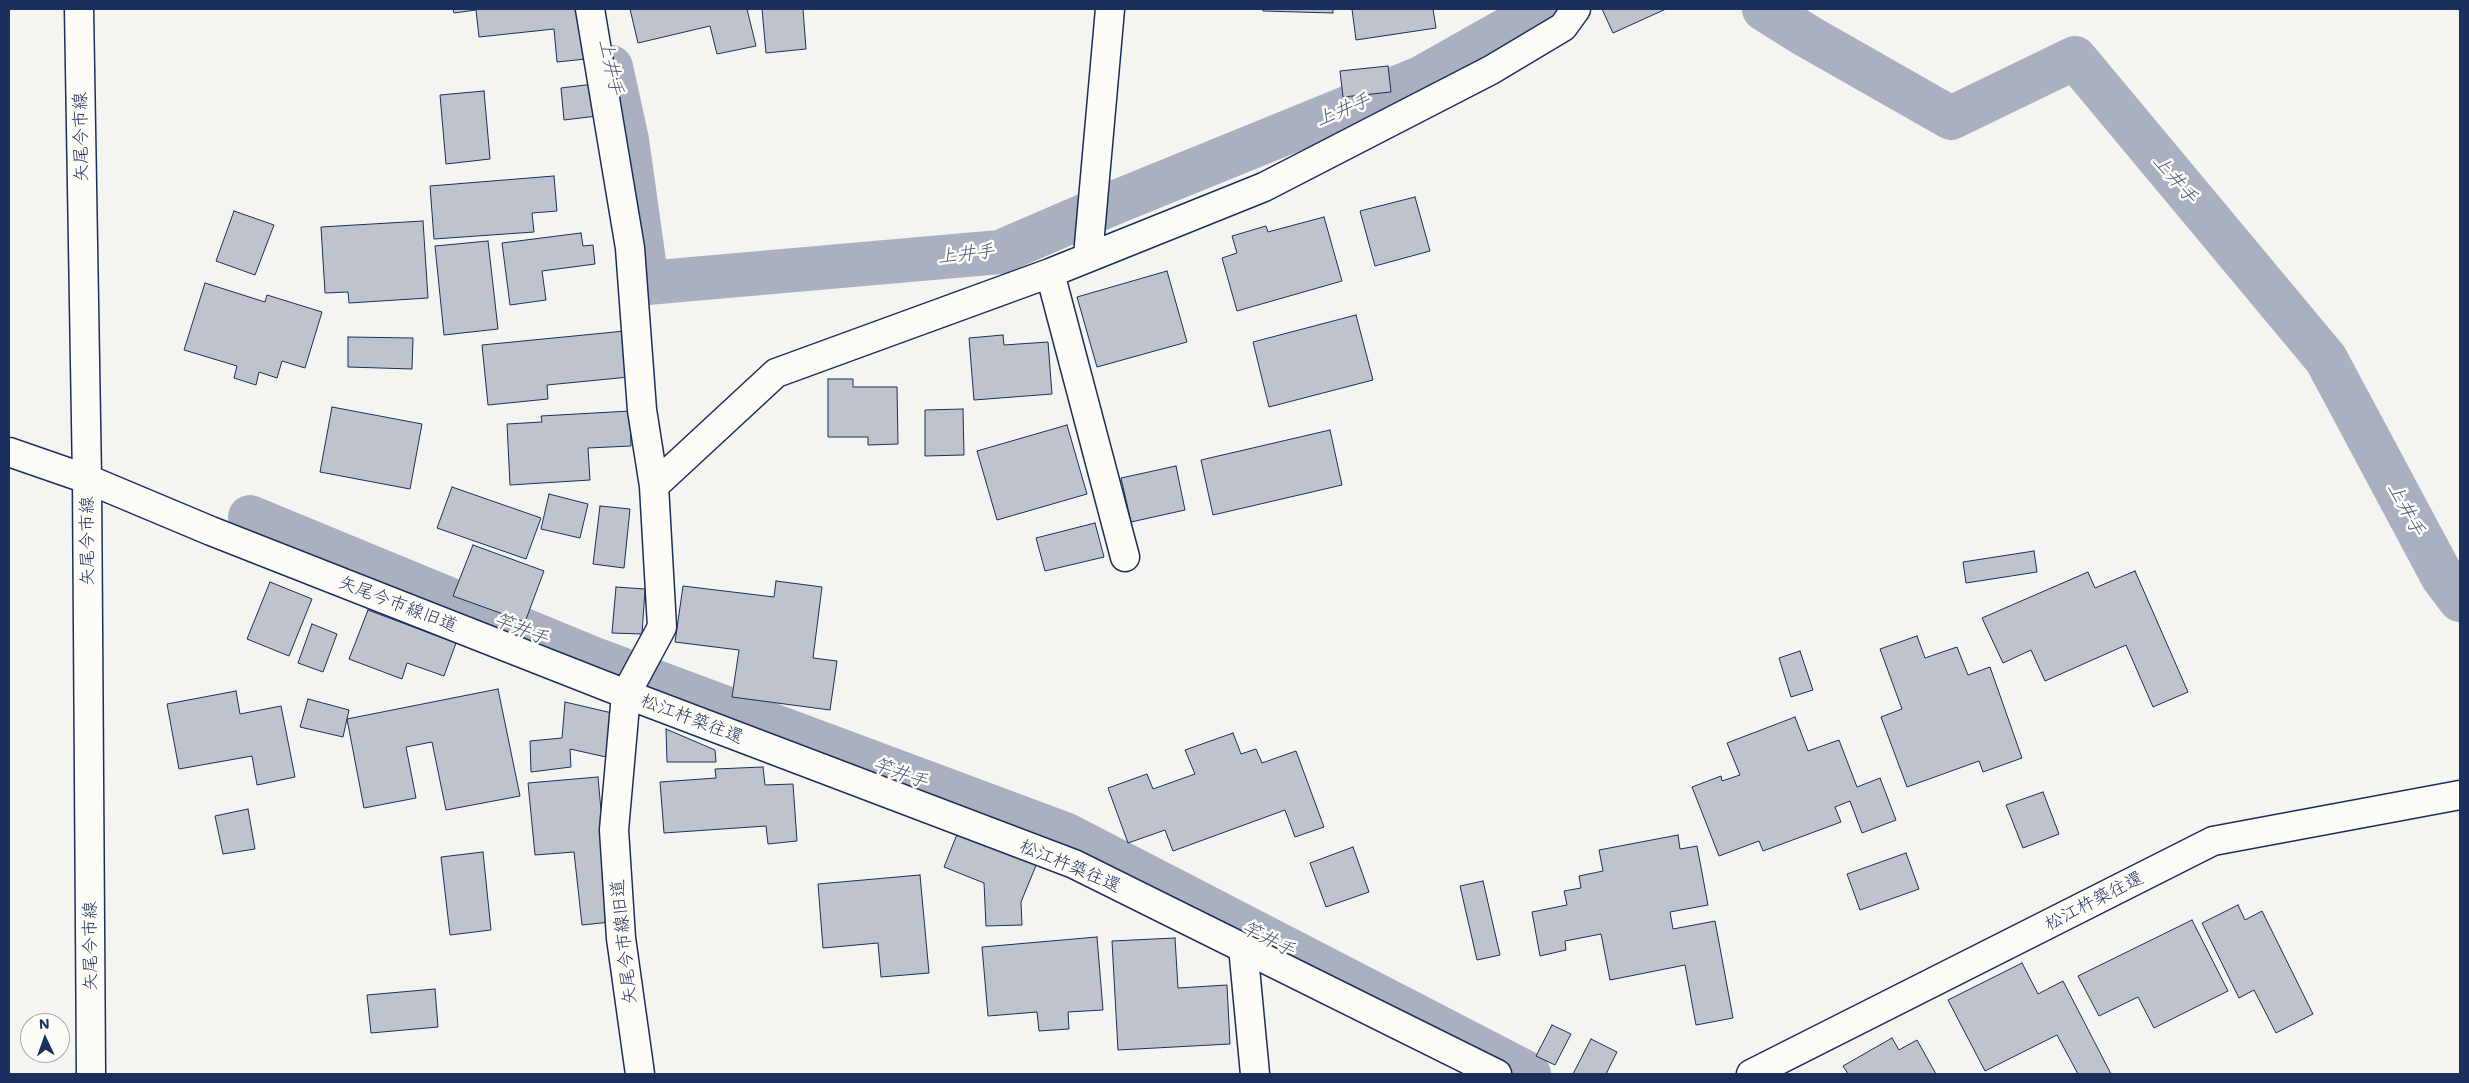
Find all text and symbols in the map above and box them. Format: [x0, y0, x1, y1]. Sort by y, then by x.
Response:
water label: 上井手 [594, 37, 628, 97]
water label: 上井手 [1312, 89, 1374, 131]
street label: 矢尾今市線 [69, 92, 93, 182]
water label: 上井手 [2148, 150, 2202, 208]
water label: 上井手 [936, 240, 996, 268]
water label: 上井手 [2383, 478, 2429, 540]
street label: 矢尾今市線 [76, 496, 98, 586]
street label: 矢尾今市線旧道 [335, 571, 461, 637]
water label: 竿井手 [490, 608, 552, 650]
street label: 松江杵築往還 [638, 690, 746, 748]
water label: 竿井手 [869, 753, 931, 793]
street label: 松江杵築往還 [1016, 835, 1124, 897]
street label: 松江杵築往還 [2041, 867, 2147, 935]
street label: 矢尾今市線旧道 [607, 878, 641, 1006]
street label: 矢尾今市線 [79, 901, 101, 991]
water label: 竿井手 [1237, 916, 1299, 962]
north arrow [20, 1013, 70, 1063]
text: N [38, 1014, 50, 1033]

